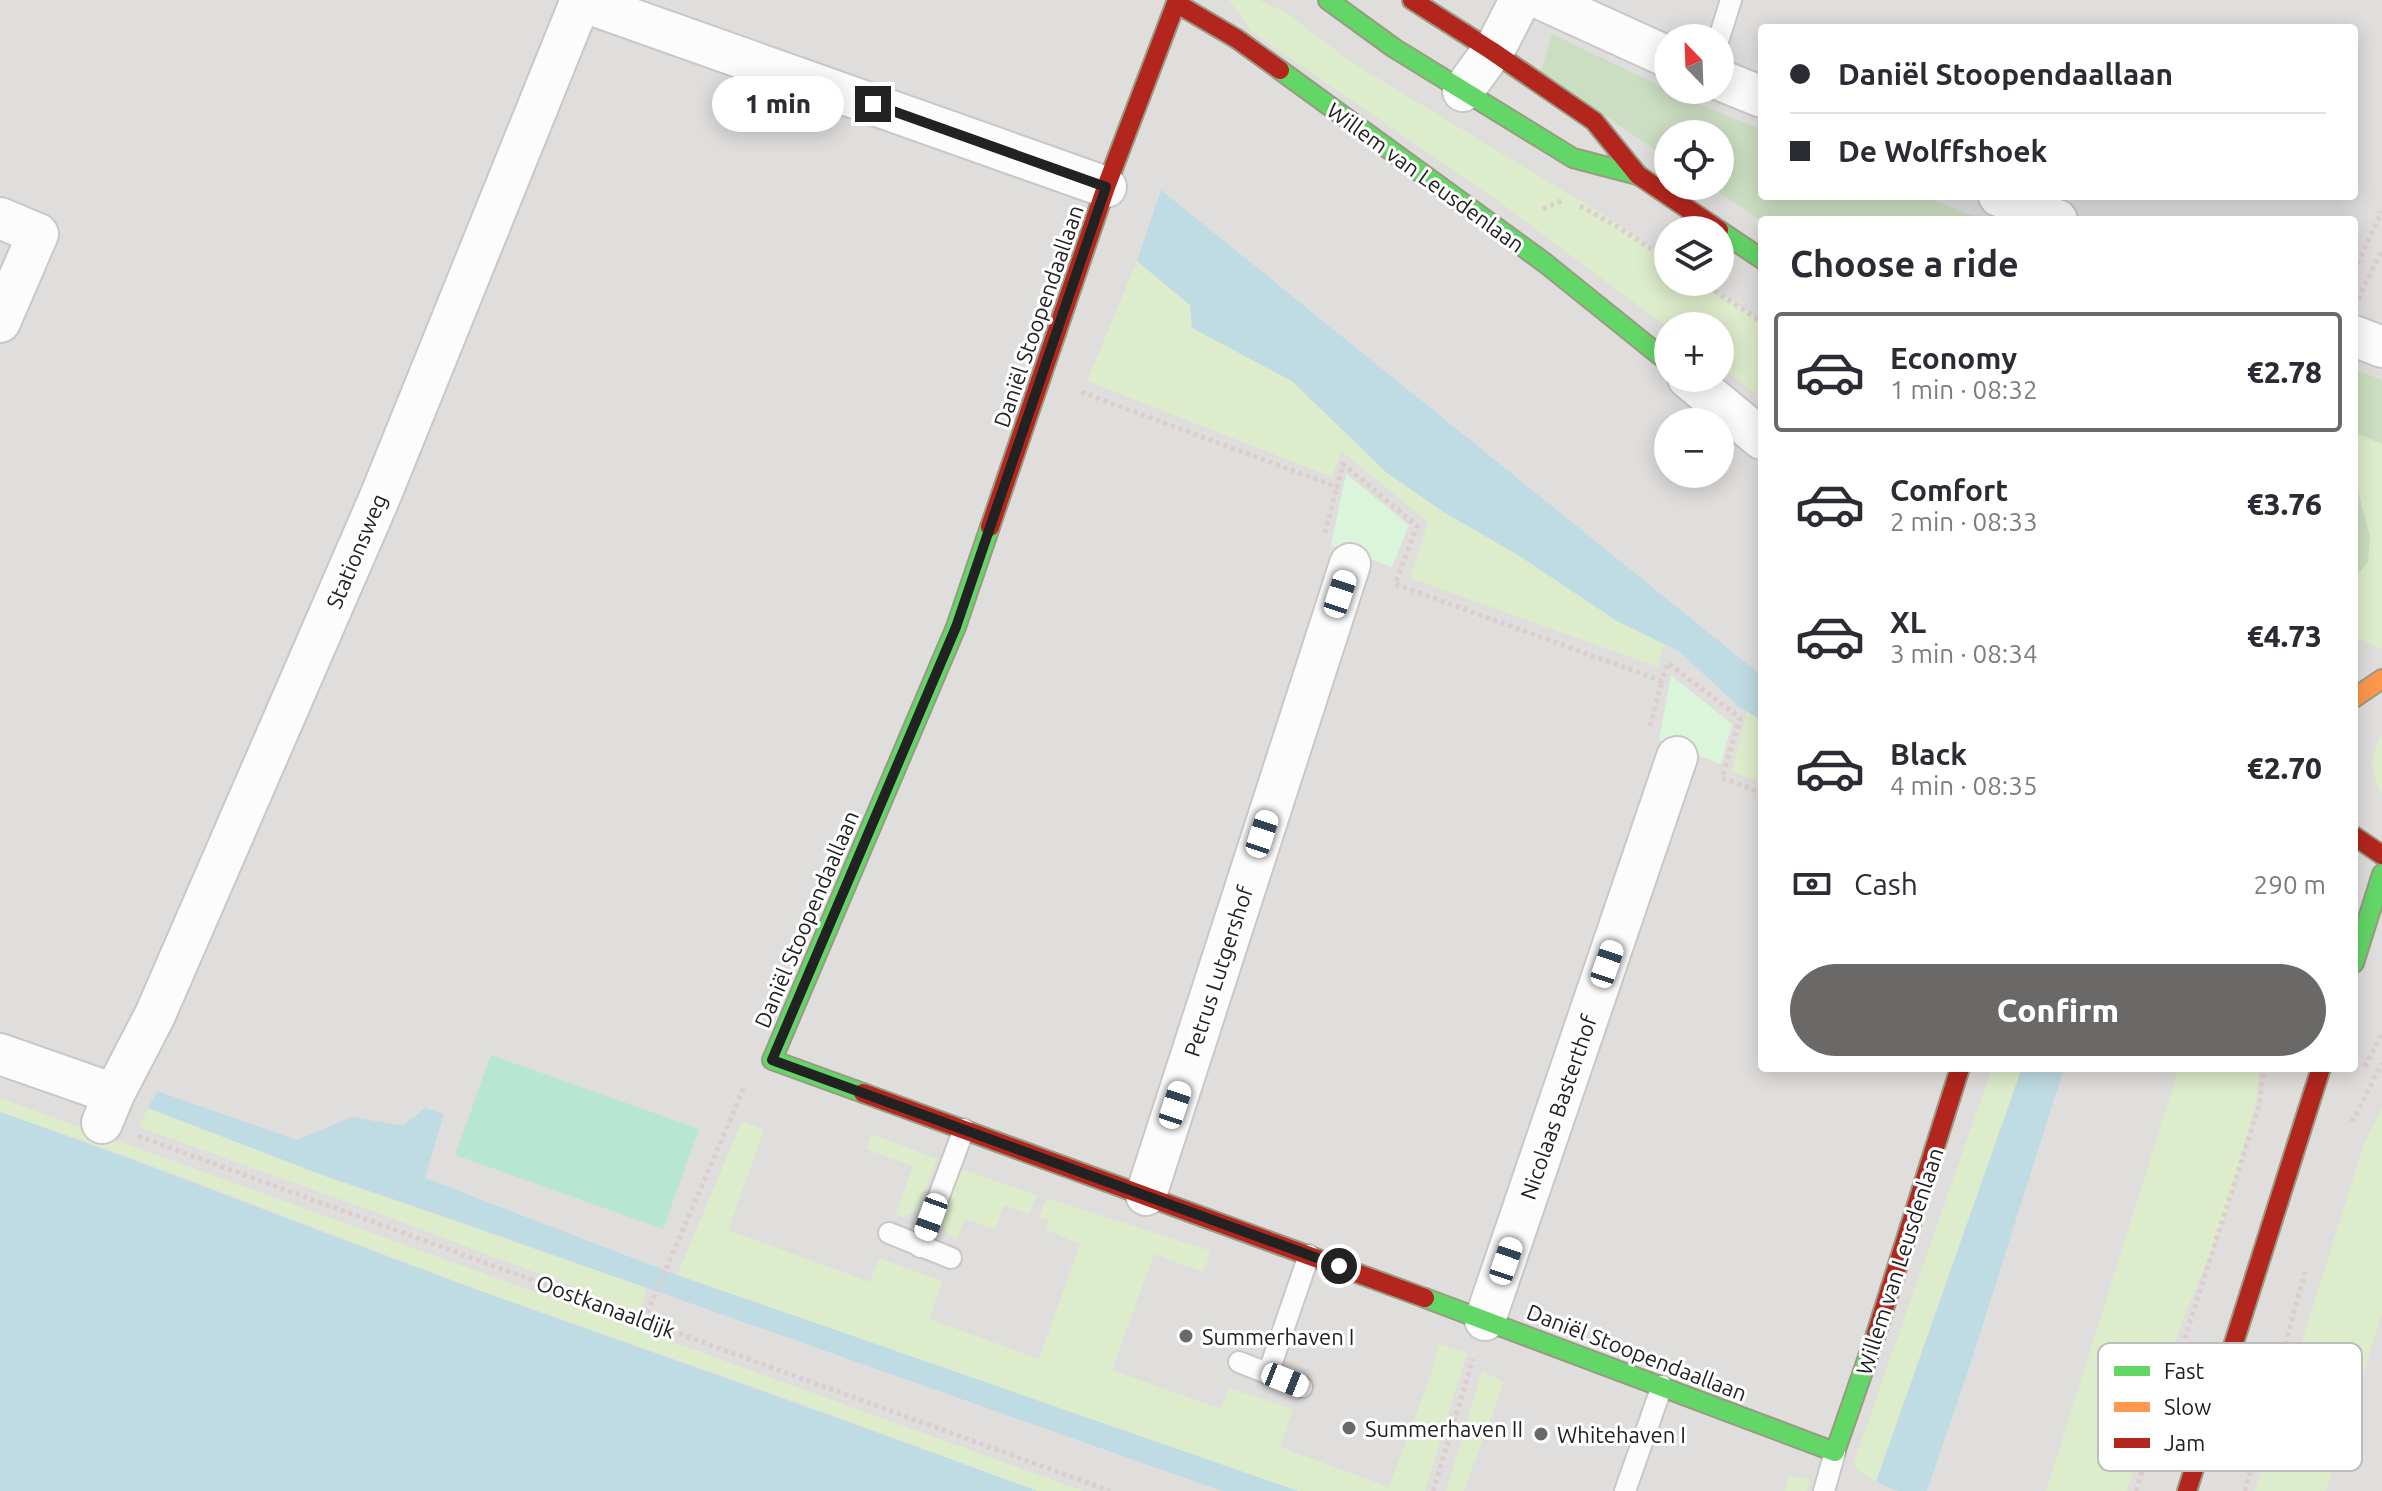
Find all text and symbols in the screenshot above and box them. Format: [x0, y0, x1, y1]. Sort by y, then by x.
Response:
north arrow [1654, 24, 1734, 104]
map controls [1654, 24, 1734, 488]
text: Daniël Stoopendaallaan [1838, 57, 2173, 91]
callout: 1 min [713, 76, 845, 132]
route end [855, 86, 891, 122]
text: 1 min [745, 89, 811, 118]
street label: Willem van Leusdenlaan [1323, 97, 1529, 257]
button: locate [1654, 120, 1734, 200]
text: De Wolffshoek [1838, 134, 2047, 168]
street label: Daniël Stoopendaallaan [988, 202, 1088, 430]
button: layers [1654, 216, 1734, 296]
text: Choose a ride [1790, 243, 2019, 284]
button: + [1654, 312, 1734, 392]
icon: car [1794, 336, 1866, 408]
text: Economy [1890, 341, 2017, 375]
text: €2.78 [2247, 355, 2322, 389]
text: 1 min · 08:32 [1890, 375, 2038, 404]
button: − [1654, 408, 1734, 488]
icon: car [1794, 468, 1866, 540]
text: Comfort [1890, 473, 2008, 507]
text: €3.76 [2247, 487, 2322, 521]
street label: Stationsweg [321, 490, 391, 612]
text: 2 min · 08:33 [1890, 507, 2038, 536]
car [1321, 567, 1359, 621]
icon: car [1794, 600, 1866, 672]
text: XL [1890, 605, 1926, 639]
text: €4.73 [2247, 619, 2322, 653]
text: 3 min · 08:34 [1890, 639, 2038, 668]
icon: car [1794, 732, 1866, 804]
text: Black [1890, 737, 1967, 771]
text: €2.70 [2247, 751, 2322, 785]
text: 4 min · 08:35 [1890, 771, 2038, 800]
street label: Daniël Stoopendaallaan [749, 807, 863, 1031]
car [1243, 807, 1281, 861]
icon: cash [1790, 862, 1834, 906]
text: Cash [1854, 867, 1918, 901]
text: 290 m [2254, 870, 2326, 899]
street label: Petrus Lutgershof [1179, 882, 1258, 1059]
car [1588, 937, 1626, 991]
button: Confirm [1790, 964, 2326, 1056]
street label: Nicolaas Basterthof [1515, 1011, 1602, 1203]
car [1156, 1078, 1194, 1132]
street label: Willem van Leusdenlaan [1850, 1144, 1948, 1378]
car [912, 1190, 950, 1244]
car [1487, 1234, 1525, 1288]
route start [1321, 1248, 1357, 1284]
street label: Oostkanaaldijk [533, 1269, 679, 1343]
street label: Daniël Stoopendaallaan [1524, 1299, 1750, 1405]
place label: Summerhaven I [1202, 1324, 1354, 1349]
marker: Summerhaven I [1177, 1327, 1195, 1345]
legend [2098, 1343, 2362, 1471]
text: Fast [2164, 1358, 2205, 1383]
car [1258, 1360, 1312, 1400]
text: Slow [2164, 1394, 2211, 1419]
place label: Summerhaven II [1365, 1416, 1523, 1441]
marker: Summerhaven II [1340, 1419, 1358, 1437]
place label: Whitehaven I [1557, 1422, 1686, 1447]
marker: Whitehaven I [1532, 1425, 1550, 1443]
text: Jam [2164, 1430, 2205, 1455]

